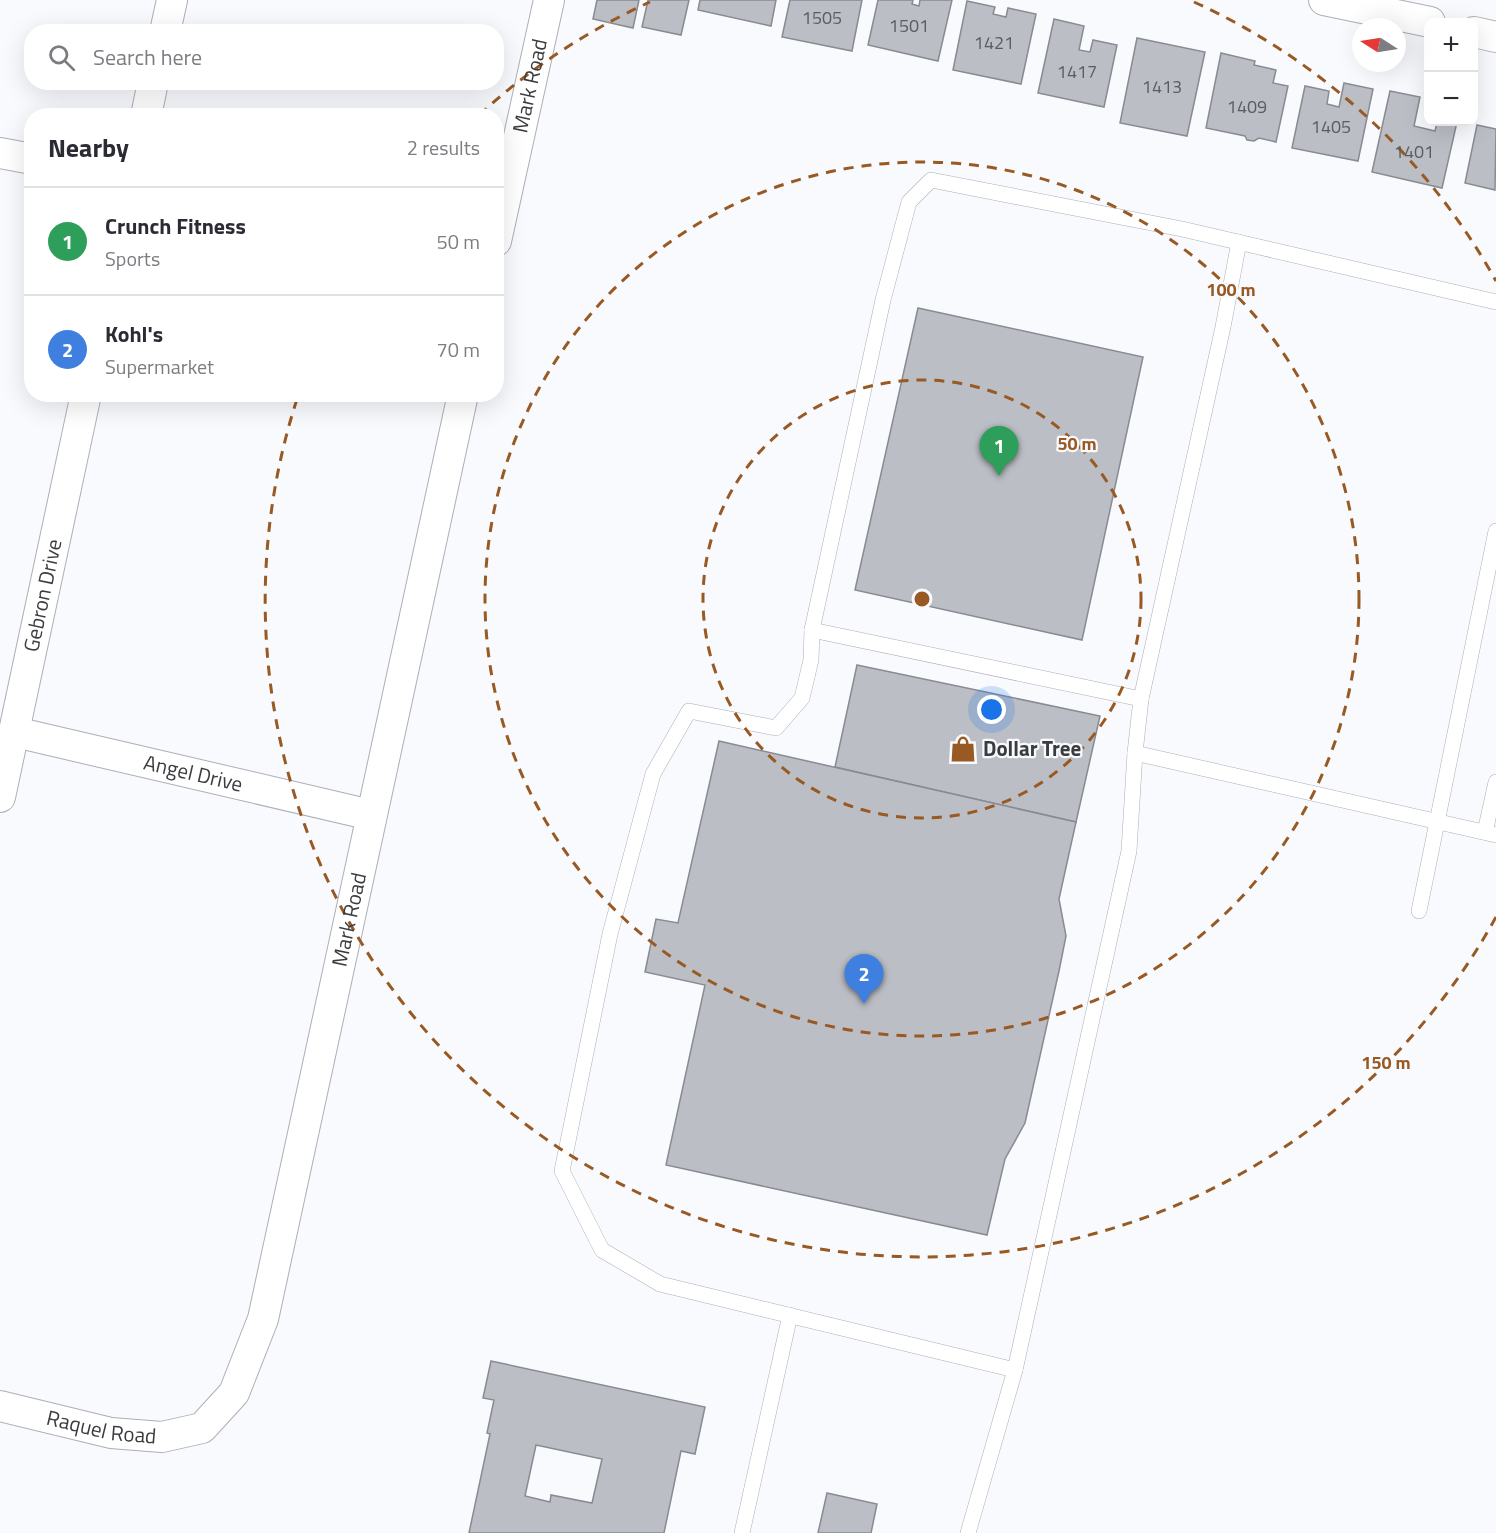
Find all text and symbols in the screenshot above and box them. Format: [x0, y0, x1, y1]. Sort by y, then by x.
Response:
house number: 1505 [802, 4, 842, 31]
house number: 1501 [889, 12, 929, 39]
north arrow [1352, 18, 1406, 72]
map controls [1424, 18, 1478, 126]
button: + [1424, 18, 1478, 72]
search box [24, 24, 504, 90]
house number: 1421 [974, 29, 1014, 56]
street label: Mark Road [503, 35, 555, 136]
text: Search here [93, 40, 202, 74]
icon: search [45, 41, 78, 74]
house number: 1417 [1057, 58, 1097, 85]
button: − [1424, 72, 1478, 126]
house number: 1413 [1142, 73, 1182, 100]
house number: 1409 [1227, 93, 1267, 120]
house number: 1405 [1311, 113, 1351, 140]
text: Nearby [48, 128, 129, 167]
text: 2 results [407, 132, 480, 163]
house number: 1401 [1394, 138, 1434, 165]
text: Crunch Fitness [105, 209, 246, 243]
text: 1 [62, 226, 73, 257]
text: 50 m [436, 226, 480, 257]
text: Sports [105, 243, 160, 274]
text: 100 m [1206, 276, 1256, 303]
text: Kohl's [105, 317, 163, 351]
text: 2 [62, 334, 73, 365]
text: 70 m [436, 334, 480, 365]
text: Supermarket [105, 351, 214, 382]
pin: 1 [980, 426, 1018, 476]
text: 50 m [1057, 430, 1097, 457]
street label: Gebron Drive [14, 536, 70, 655]
centre of rings [912, 589, 932, 609]
your location [977, 695, 1006, 724]
place label: Dollar Tree [983, 732, 1081, 764]
shop icon: Dollar Tree [948, 734, 978, 764]
street label: Angel Drive [141, 746, 246, 800]
street label: Mark Road [323, 869, 374, 969]
pin: 2 [844, 954, 884, 1004]
text: 150 m [1361, 1049, 1411, 1076]
street label: Raquel Road [43, 1401, 158, 1452]

